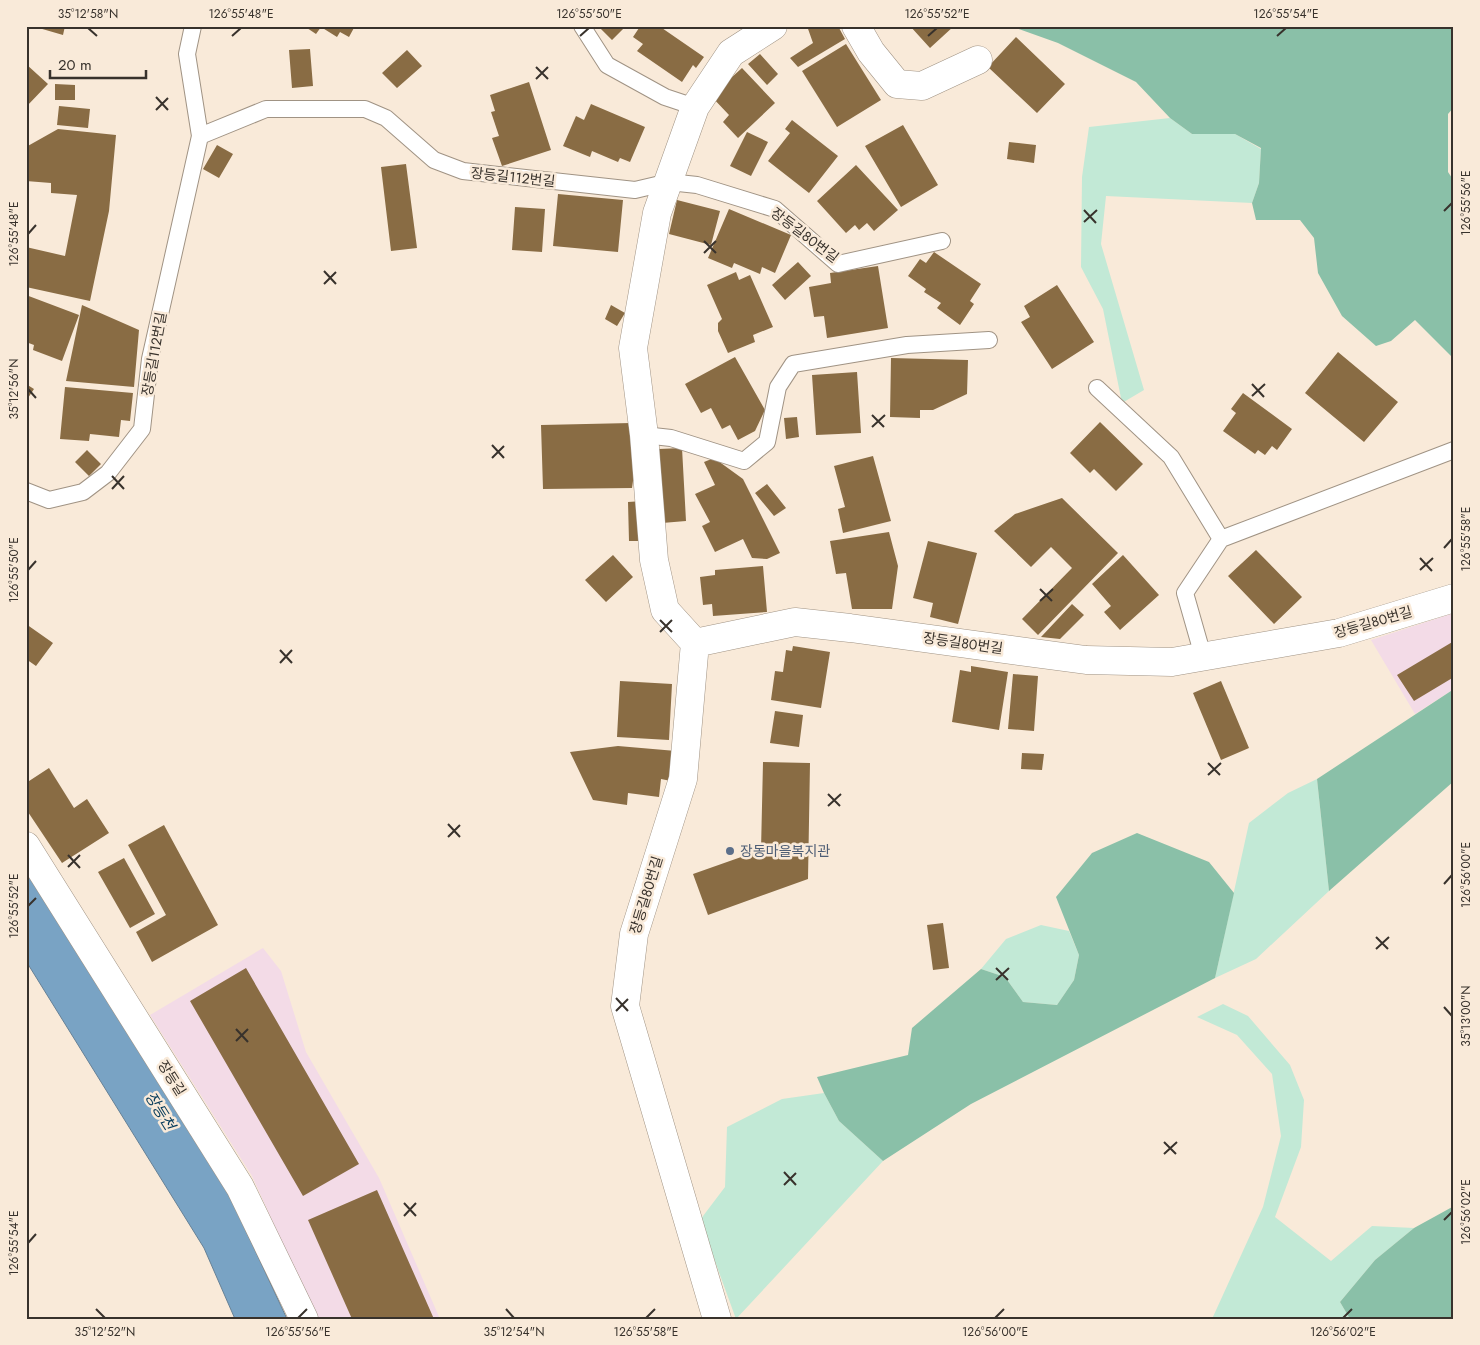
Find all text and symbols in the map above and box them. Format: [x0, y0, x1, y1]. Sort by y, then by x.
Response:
text: 35°12'58"N [58, 5, 118, 23]
text: 126°55'48"E [208, 5, 274, 23]
text: 126°55'50"E [556, 5, 622, 23]
text: 126°55'52"E [904, 5, 970, 23]
text: 126°55'54"E [1253, 5, 1319, 23]
scale bar [50, 48, 146, 80]
text: 20 m [58, 54, 92, 76]
street label: 장등길112번길 [470, 163, 556, 191]
text: 126°55'56"E [1457, 170, 1475, 236]
text: 126°55'48"E [5, 201, 23, 267]
street label: 장등길80번길 [767, 203, 843, 267]
street label: 장등길112번길 [137, 310, 171, 398]
text: 35°12'56"N [5, 359, 23, 419]
text: 126°55'58"E [1457, 507, 1475, 571]
text: 126°55'50"E [5, 537, 23, 603]
street label: 장등길80번길 [1332, 601, 1414, 643]
street label: 장등길80번길 [922, 627, 1004, 659]
place label: 장동마을복지관 [740, 841, 830, 861]
text: 126°56'00"E [1457, 842, 1475, 908]
marker: 장동마을복지관 [724, 845, 736, 857]
street label: 장등길80번길 [625, 854, 667, 936]
text: 126°55'52"E [5, 873, 23, 939]
text: 35°13'00"N [1457, 985, 1475, 1047]
street label: 장등길 [153, 1056, 191, 1100]
water label: 장등천 [140, 1088, 181, 1136]
text: 126°56'02"E [1457, 1179, 1475, 1245]
text: 126°55'54"E [5, 1210, 23, 1276]
text: 35°12'52"N [75, 1323, 135, 1341]
text: 126°55'56"E [265, 1323, 331, 1341]
text: 35°12'54"N [484, 1323, 544, 1341]
text: 126°55'58"E [614, 1323, 678, 1341]
text: 126°56'00"E [962, 1323, 1028, 1341]
text: 126°56'02"E [1310, 1323, 1376, 1341]

